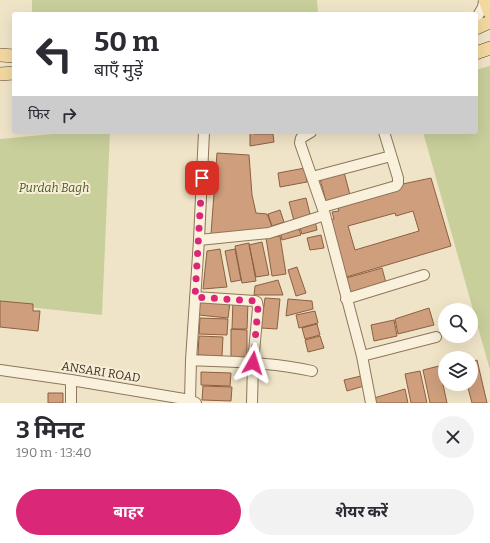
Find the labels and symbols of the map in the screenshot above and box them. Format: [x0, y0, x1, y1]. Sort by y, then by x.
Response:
pin [185, 161, 219, 195]
park label: Purdah Bagh [19, 181, 89, 195]
position arrow [232, 342, 274, 384]
street label: ANSARI ROAD [60, 359, 142, 385]

